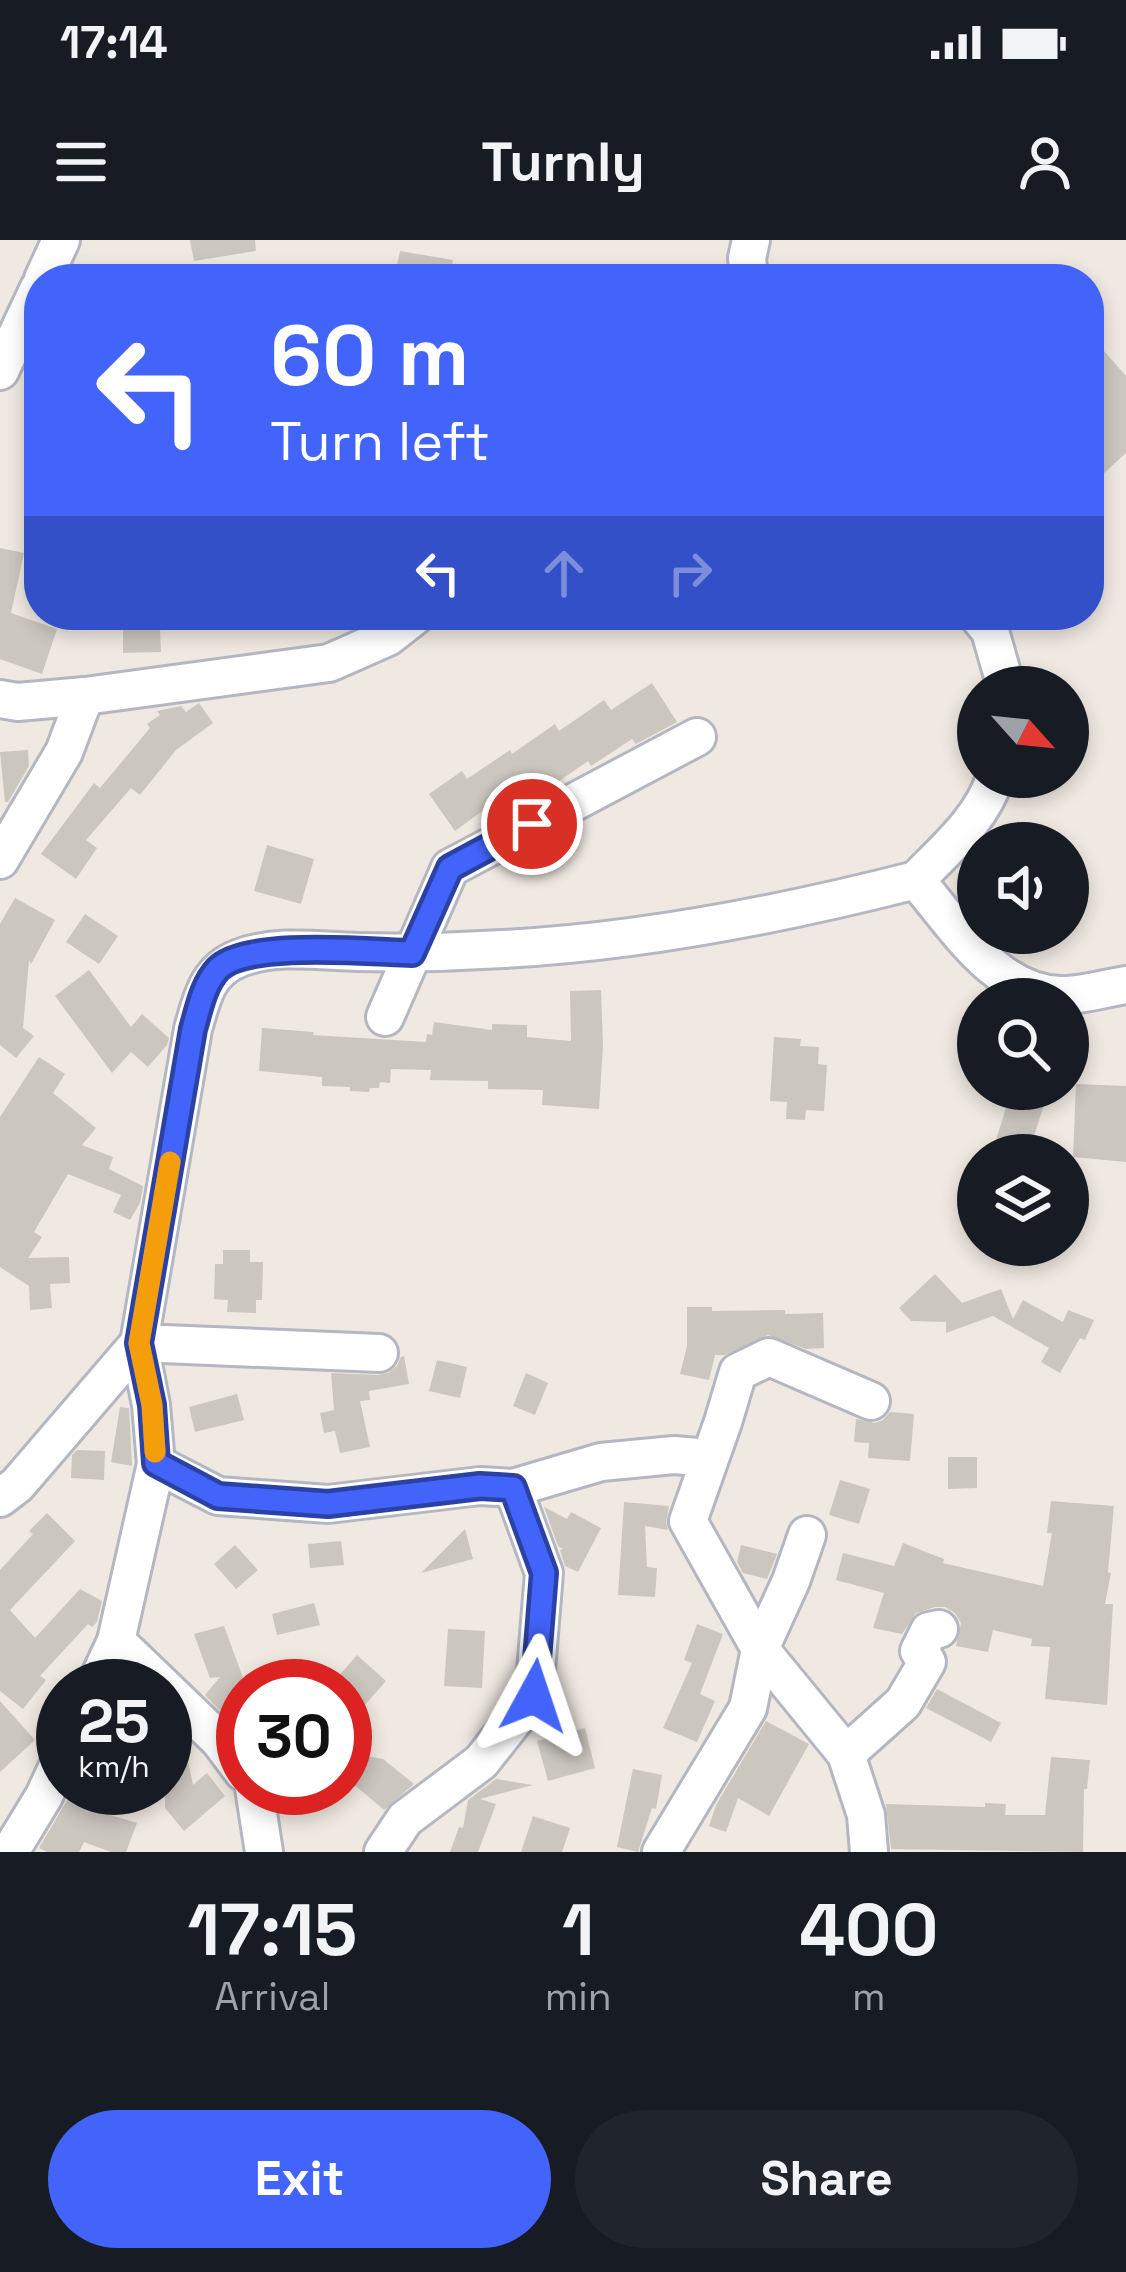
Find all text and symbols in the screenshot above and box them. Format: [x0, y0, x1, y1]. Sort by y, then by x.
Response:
text: 17:14 [60, 14, 168, 71]
text: Turnly [481, 128, 645, 197]
icon: menu [48, 129, 114, 195]
icon: person [1012, 129, 1078, 195]
text: 60 m [270, 302, 469, 410]
icon: left [72, 312, 228, 468]
text: Turn left [270, 407, 490, 476]
icon: left [405, 540, 471, 606]
icon: ahead [531, 540, 597, 606]
icon: right [657, 540, 723, 606]
north arrow [957, 666, 1089, 798]
map controls [957, 666, 1089, 1266]
pin [481, 773, 583, 875]
icon: arrive [499, 791, 565, 857]
button: sound [957, 822, 1089, 954]
button: search [957, 978, 1089, 1110]
button: layers [957, 1134, 1089, 1266]
position arrow [471, 1633, 597, 1759]
speed limit sign: 30 [216, 1659, 372, 1815]
text: 25 [78, 1683, 150, 1760]
text: km/h [78, 1747, 150, 1786]
text: 17:15 [188, 1884, 357, 1976]
text: 1 [562, 1884, 595, 1976]
text: 400 [799, 1884, 938, 1976]
text: Arrival [214, 1972, 330, 2021]
text: min [545, 1972, 612, 2021]
text: m [852, 1972, 886, 2021]
button: Exit [48, 2110, 551, 2248]
button: Share [575, 2110, 1078, 2248]

